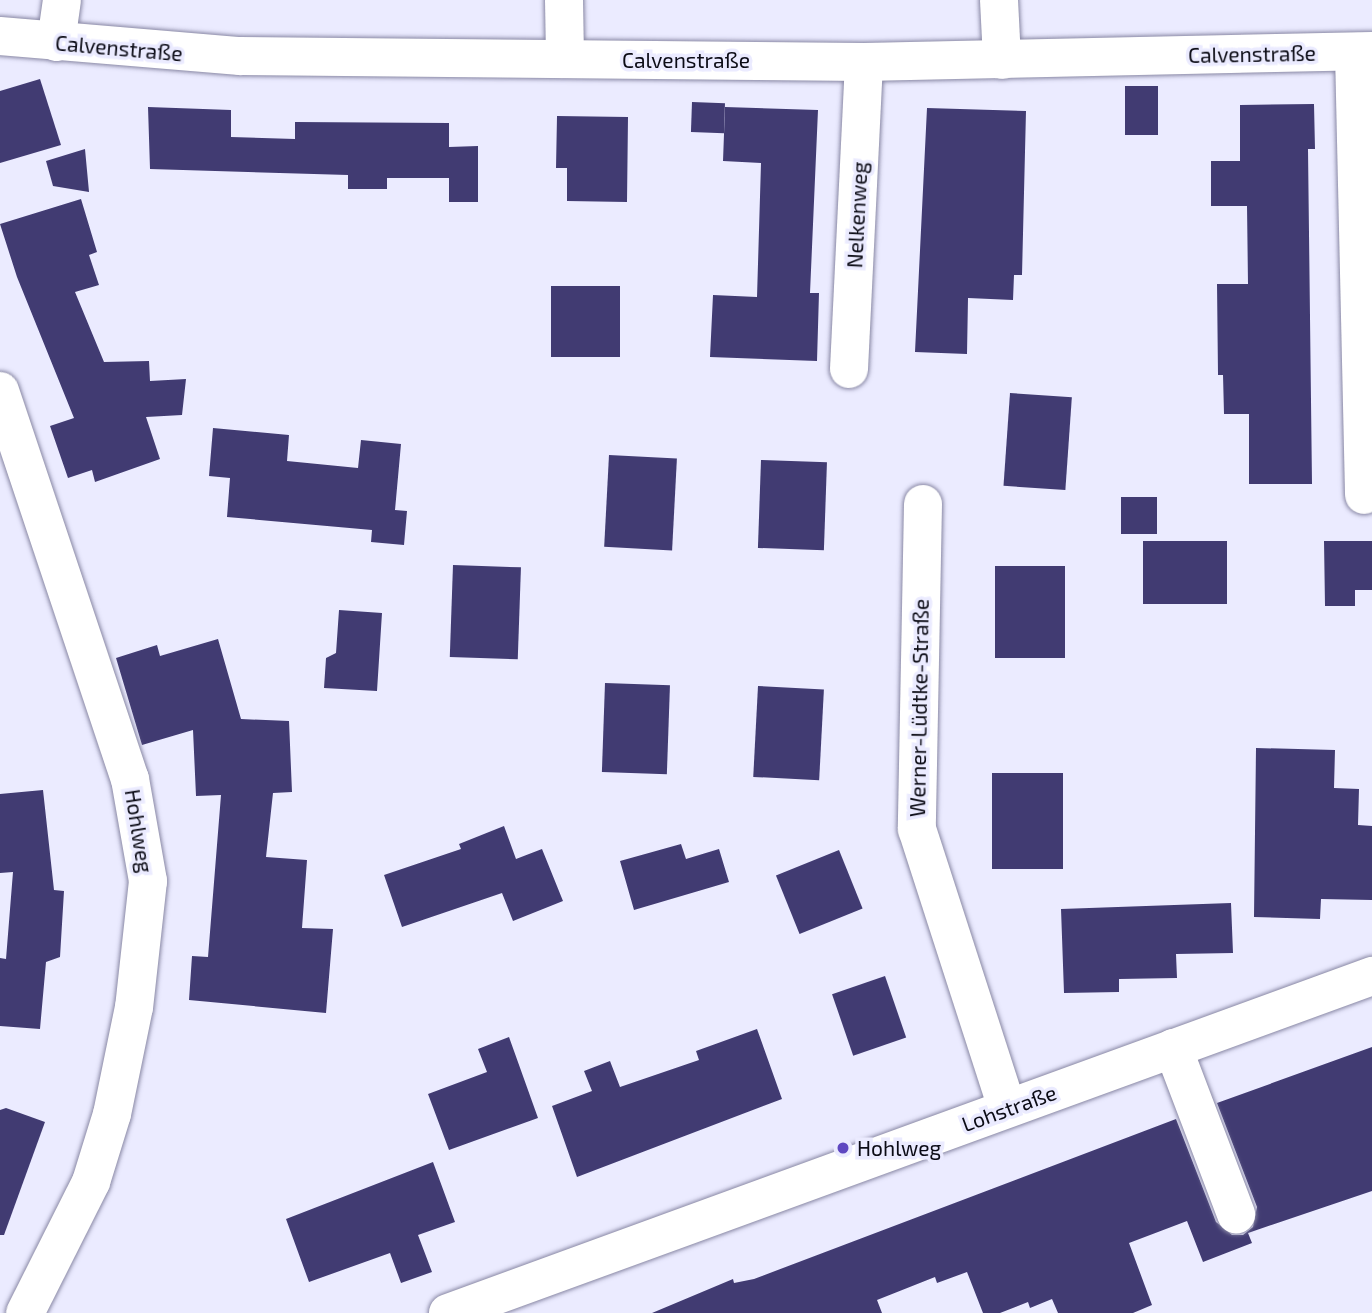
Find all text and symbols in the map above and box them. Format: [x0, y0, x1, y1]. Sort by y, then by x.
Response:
street label: Calvenstraße [54, 30, 184, 66]
street label: Calvenstraße [1188, 40, 1316, 68]
street label: Calvenstraße [622, 47, 750, 73]
street label: Nelkenweg [842, 161, 872, 269]
street label: Werner-Lüdtke-Straße [904, 599, 934, 817]
street label: Hohlweg [120, 787, 158, 875]
street label: Lohstraße [958, 1079, 1060, 1137]
place label: Hohlweg [857, 1135, 941, 1161]
marker: Hohlweg [835, 1140, 851, 1156]

